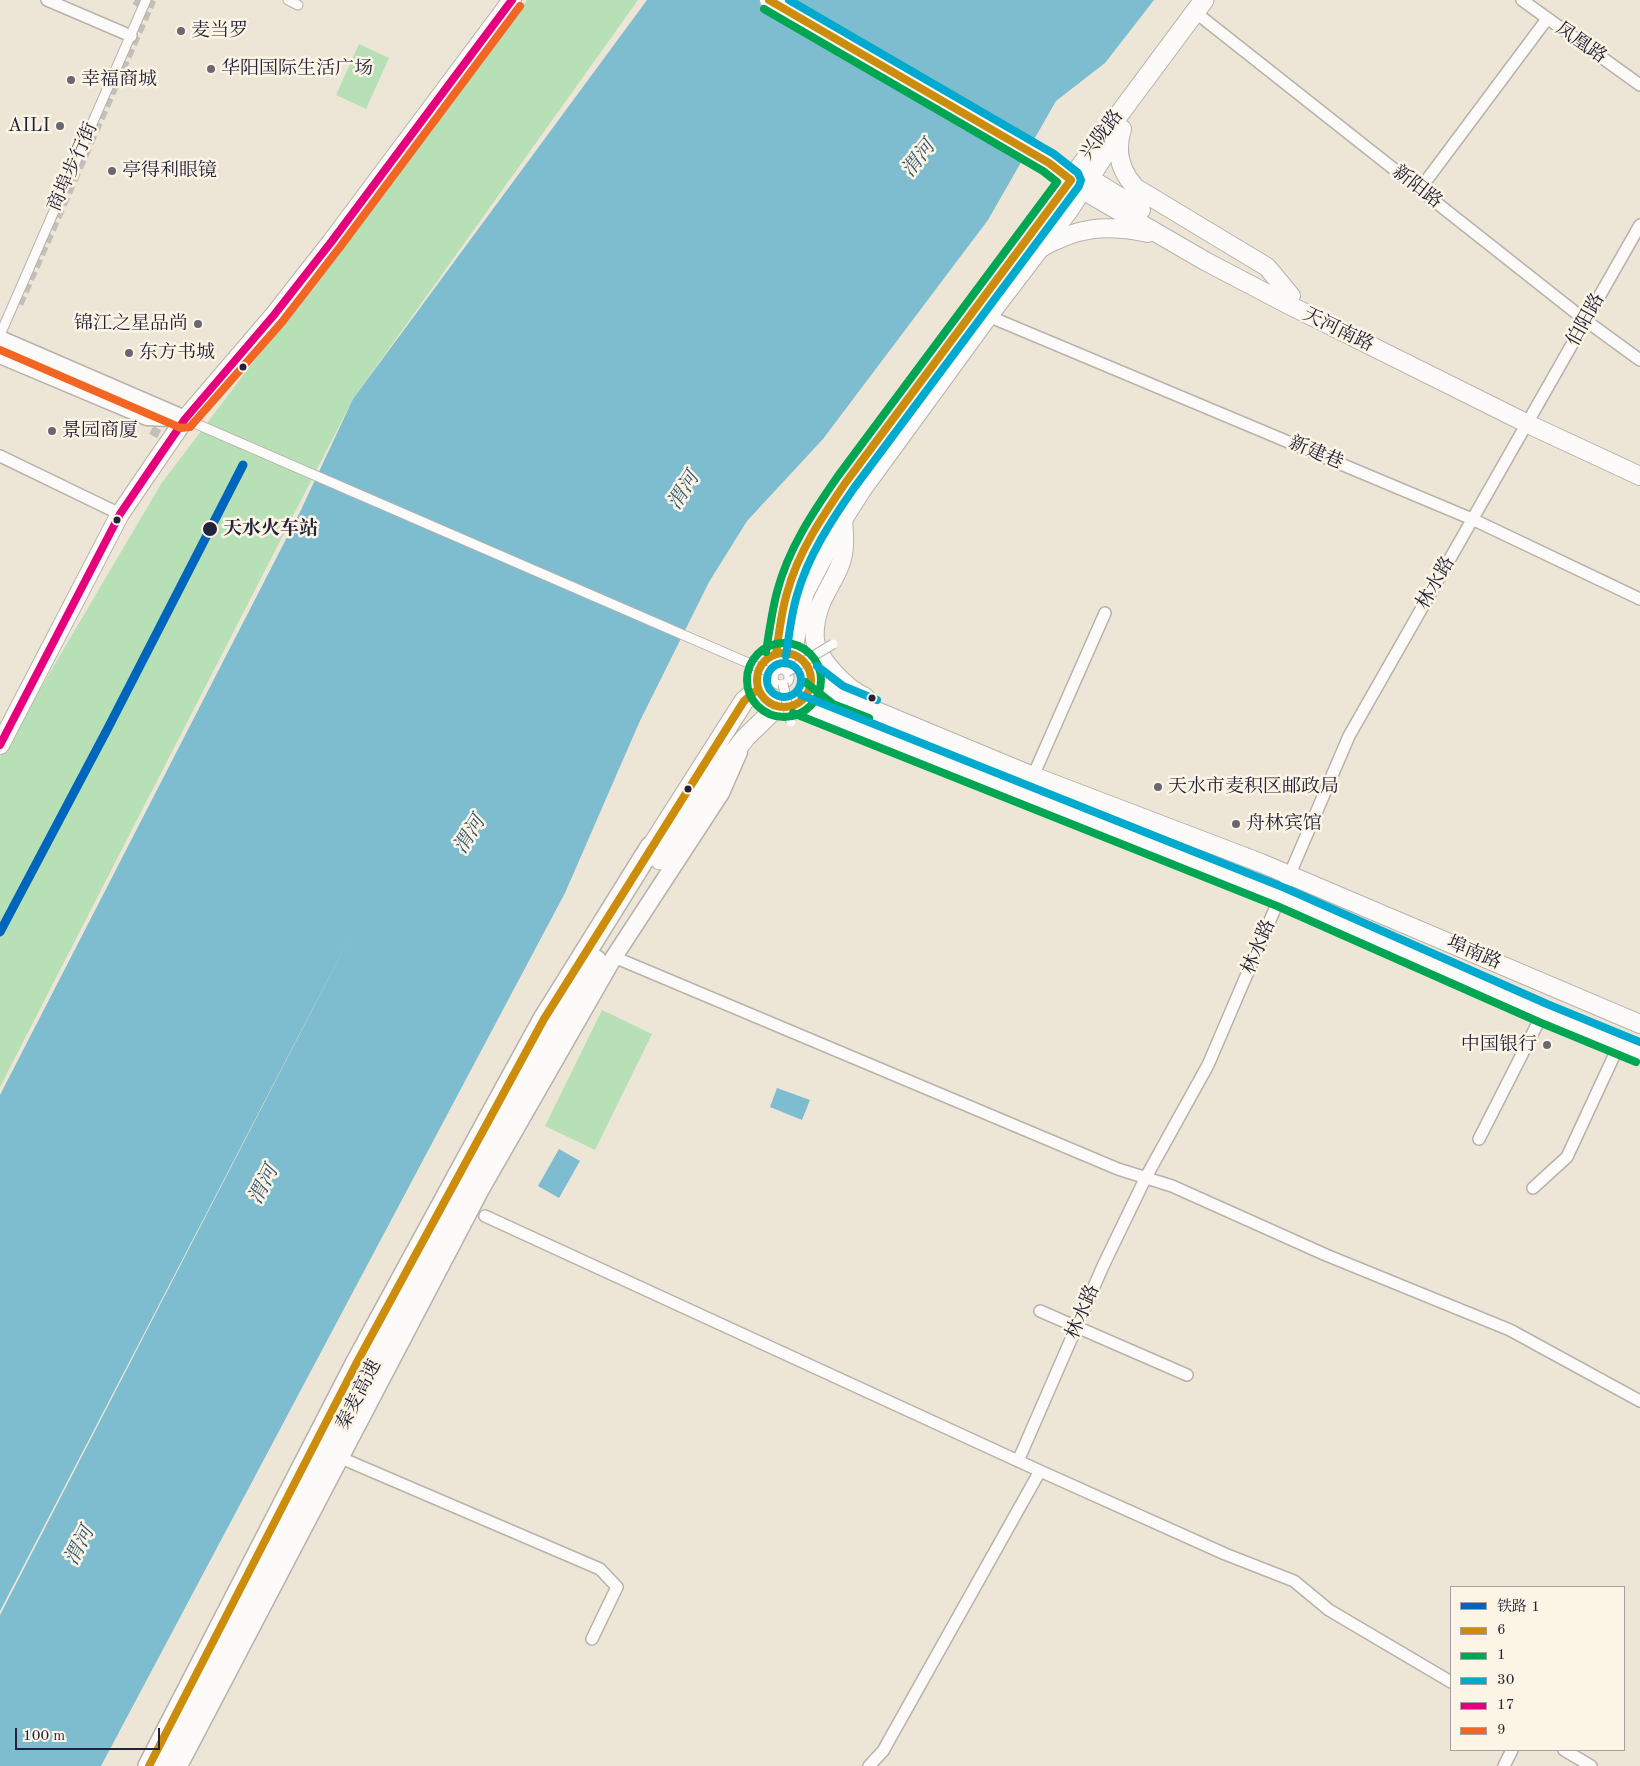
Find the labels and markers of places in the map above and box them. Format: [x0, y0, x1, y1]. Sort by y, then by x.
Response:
place label: 麦当罗 [191, 20, 248, 42]
marker: 麦当罗 [175, 25, 187, 37]
place label: 华阳国际生活广场 [221, 58, 373, 80]
marker: 华阳国际生活广场 [205, 63, 217, 75]
place label: 幸福商城 [81, 69, 157, 91]
marker: 幸福商城 [65, 74, 77, 86]
place label: AILI [8, 115, 50, 137]
marker: AILI [54, 120, 66, 132]
place label: 亭得利眼镜 [122, 160, 217, 182]
marker: 亭得利眼镜 [106, 165, 118, 177]
place label: 锦江之星品尚 [74, 313, 188, 335]
marker: 锦江之星品尚 [192, 318, 204, 330]
place label: 东方书城 [139, 342, 215, 364]
marker: 东方书城 [123, 347, 135, 359]
unlabelled marker [238, 362, 248, 372]
place label: 景园商厦 [62, 420, 138, 442]
marker: 景园商厦 [46, 425, 58, 437]
unlabelled marker [112, 515, 122, 525]
place label: 天水火车站 [223, 518, 318, 540]
marker: 天水火车站 [201, 520, 219, 538]
unlabelled marker [867, 693, 877, 703]
place label: 天水市麦积区邮政局 [1168, 776, 1339, 798]
marker: 天水市麦积区邮政局 [1152, 781, 1164, 793]
unlabelled marker [683, 784, 693, 794]
place label: 舟林宾馆 [1246, 813, 1322, 835]
marker: 舟林宾馆 [1230, 818, 1242, 830]
place label: 中国银行 [1461, 1034, 1537, 1056]
marker: 中国银行 [1541, 1039, 1553, 1051]

